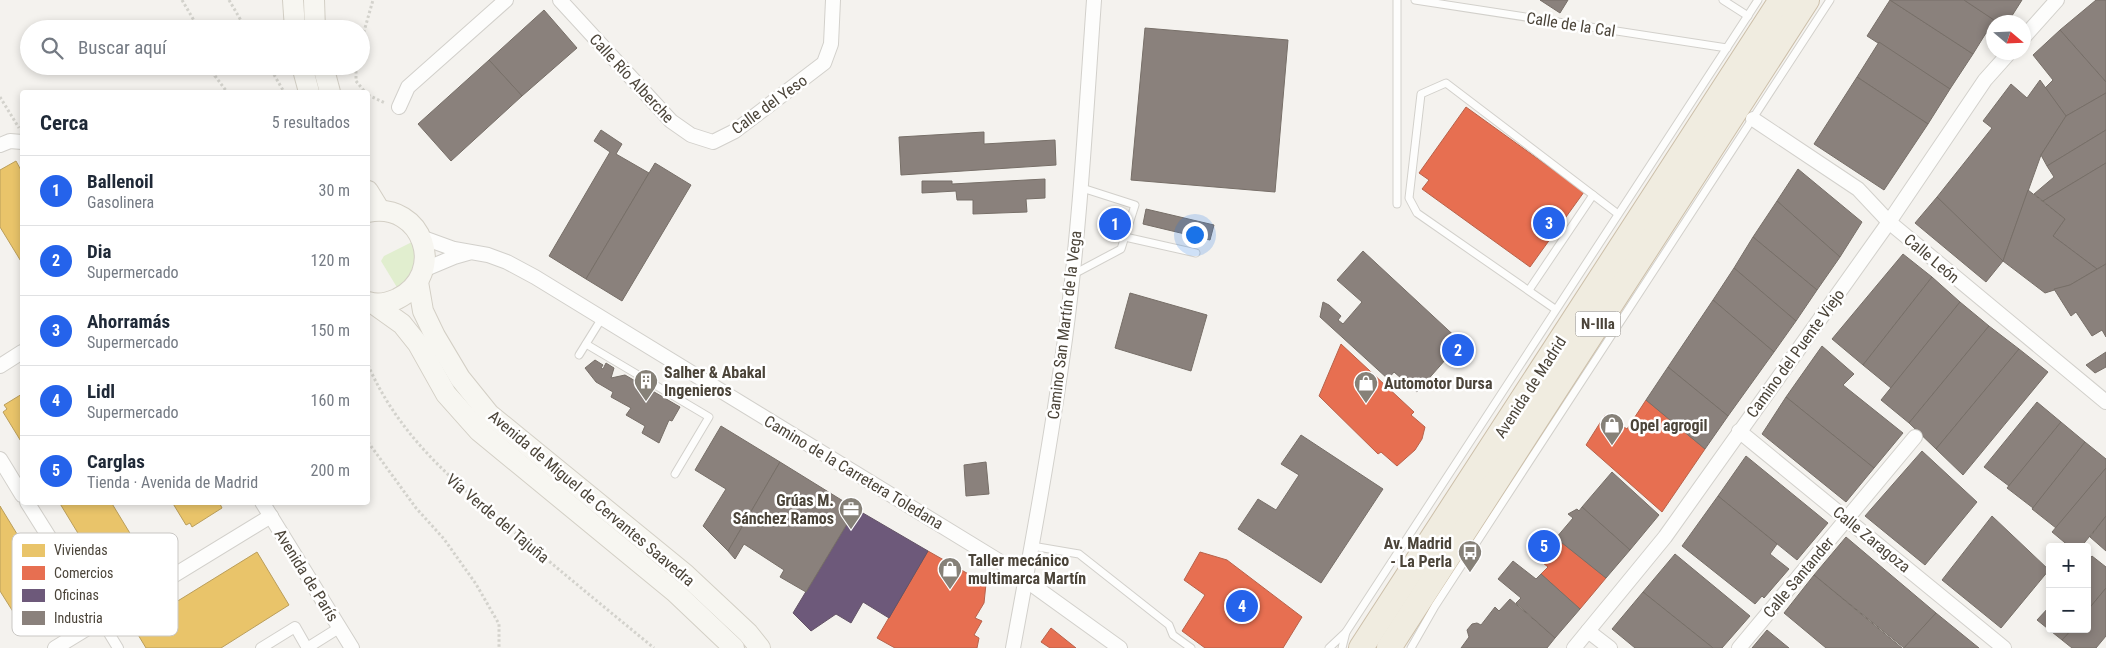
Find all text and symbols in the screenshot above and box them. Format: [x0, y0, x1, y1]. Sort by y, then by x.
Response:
street label: Calle de la Cal [1525, 8, 1617, 41]
north arrow [1986, 15, 2031, 60]
search box [20, 20, 370, 75]
street label: Calle Río Alberche [586, 30, 678, 127]
icon: search [38, 34, 66, 62]
text: Buscar aquí [78, 36, 167, 59]
street label: Calle del Yeso [728, 71, 811, 138]
text: Cerca [40, 111, 88, 135]
text: 5 resultados [272, 113, 350, 132]
text: Ballenoil [87, 170, 154, 193]
text: 1 [52, 181, 60, 200]
text: 30 m [318, 181, 350, 200]
text: Gasolinera [87, 193, 154, 212]
pin: 3 [1533, 204, 1565, 242]
pin: 1 [1099, 205, 1131, 243]
your location [1182, 222, 1208, 248]
street label: Camino San Martín de la Vega [1043, 230, 1086, 421]
street label: Calle León [1900, 230, 1963, 287]
text: Dia [87, 240, 111, 263]
text: 2 [52, 251, 60, 270]
text: 120 m [311, 251, 350, 270]
text: Supermercado [87, 263, 179, 282]
street label: Camino del Puente Viejo [1742, 285, 1848, 421]
text: Ahorramás [87, 310, 170, 333]
road number: N-IIIa [1576, 312, 1620, 336]
text: 3 [52, 321, 60, 340]
text: 150 m [311, 321, 350, 340]
pin: 2 [1442, 331, 1474, 369]
text: Supermercado [87, 333, 179, 352]
street label: Avenida de Madrid [1491, 333, 1570, 442]
place label: Salher & Abakal Ingenieros [664, 363, 766, 400]
building icon: Salher & Abakal Ingenieros [633, 368, 659, 402]
shop icon: Automotor Dursa [1353, 370, 1379, 404]
place label: Automotor Dursa [1384, 374, 1493, 393]
text: Lidl [87, 380, 115, 403]
text: 4 [52, 391, 60, 410]
text: 160 m [311, 391, 350, 410]
text: Supermercado [87, 403, 179, 422]
street label: Avenida de Miguel de Cervantes Saavedra [485, 407, 699, 590]
street label: Camino de la Carretera Toledana [761, 411, 947, 533]
shop icon: Opel agrogil [1599, 412, 1625, 446]
place label: Opel agrogil [1630, 416, 1708, 435]
text: Carglas [87, 450, 145, 473]
text: 5 [52, 461, 60, 480]
text: 200 m [311, 461, 350, 480]
street label: Vía Verde del Tajuña [442, 470, 553, 567]
text: Tienda · Avenida de Madrid [87, 473, 258, 492]
place label: Grúas M. Sánchez Ramos [733, 491, 834, 528]
office icon: Grúas M. Sánchez Ramos [838, 496, 864, 530]
street label: Calle Zaragoza [1829, 502, 1914, 576]
street label: Avenida de París [271, 526, 343, 625]
pin: 5 [1528, 527, 1560, 565]
legend [12, 533, 178, 636]
street label: Calle Santander [1759, 533, 1838, 622]
place label: Av. Madrid - La Perla [1384, 534, 1452, 571]
bus stop icon: Av. Madrid - La Perla [1457, 539, 1483, 573]
text: Viviendas [54, 542, 108, 558]
map controls [2046, 543, 2091, 633]
button: + [2046, 543, 2091, 588]
place label: Taller mecánico multimarca Martín [968, 551, 1086, 588]
shop icon: Taller mecánico multimarca Martín [937, 556, 963, 590]
text: Comercios [54, 565, 113, 581]
text: Oficinas [54, 587, 99, 603]
pin: 4 [1226, 587, 1258, 625]
button: − [2046, 588, 2091, 633]
text: Industria [54, 610, 103, 626]

